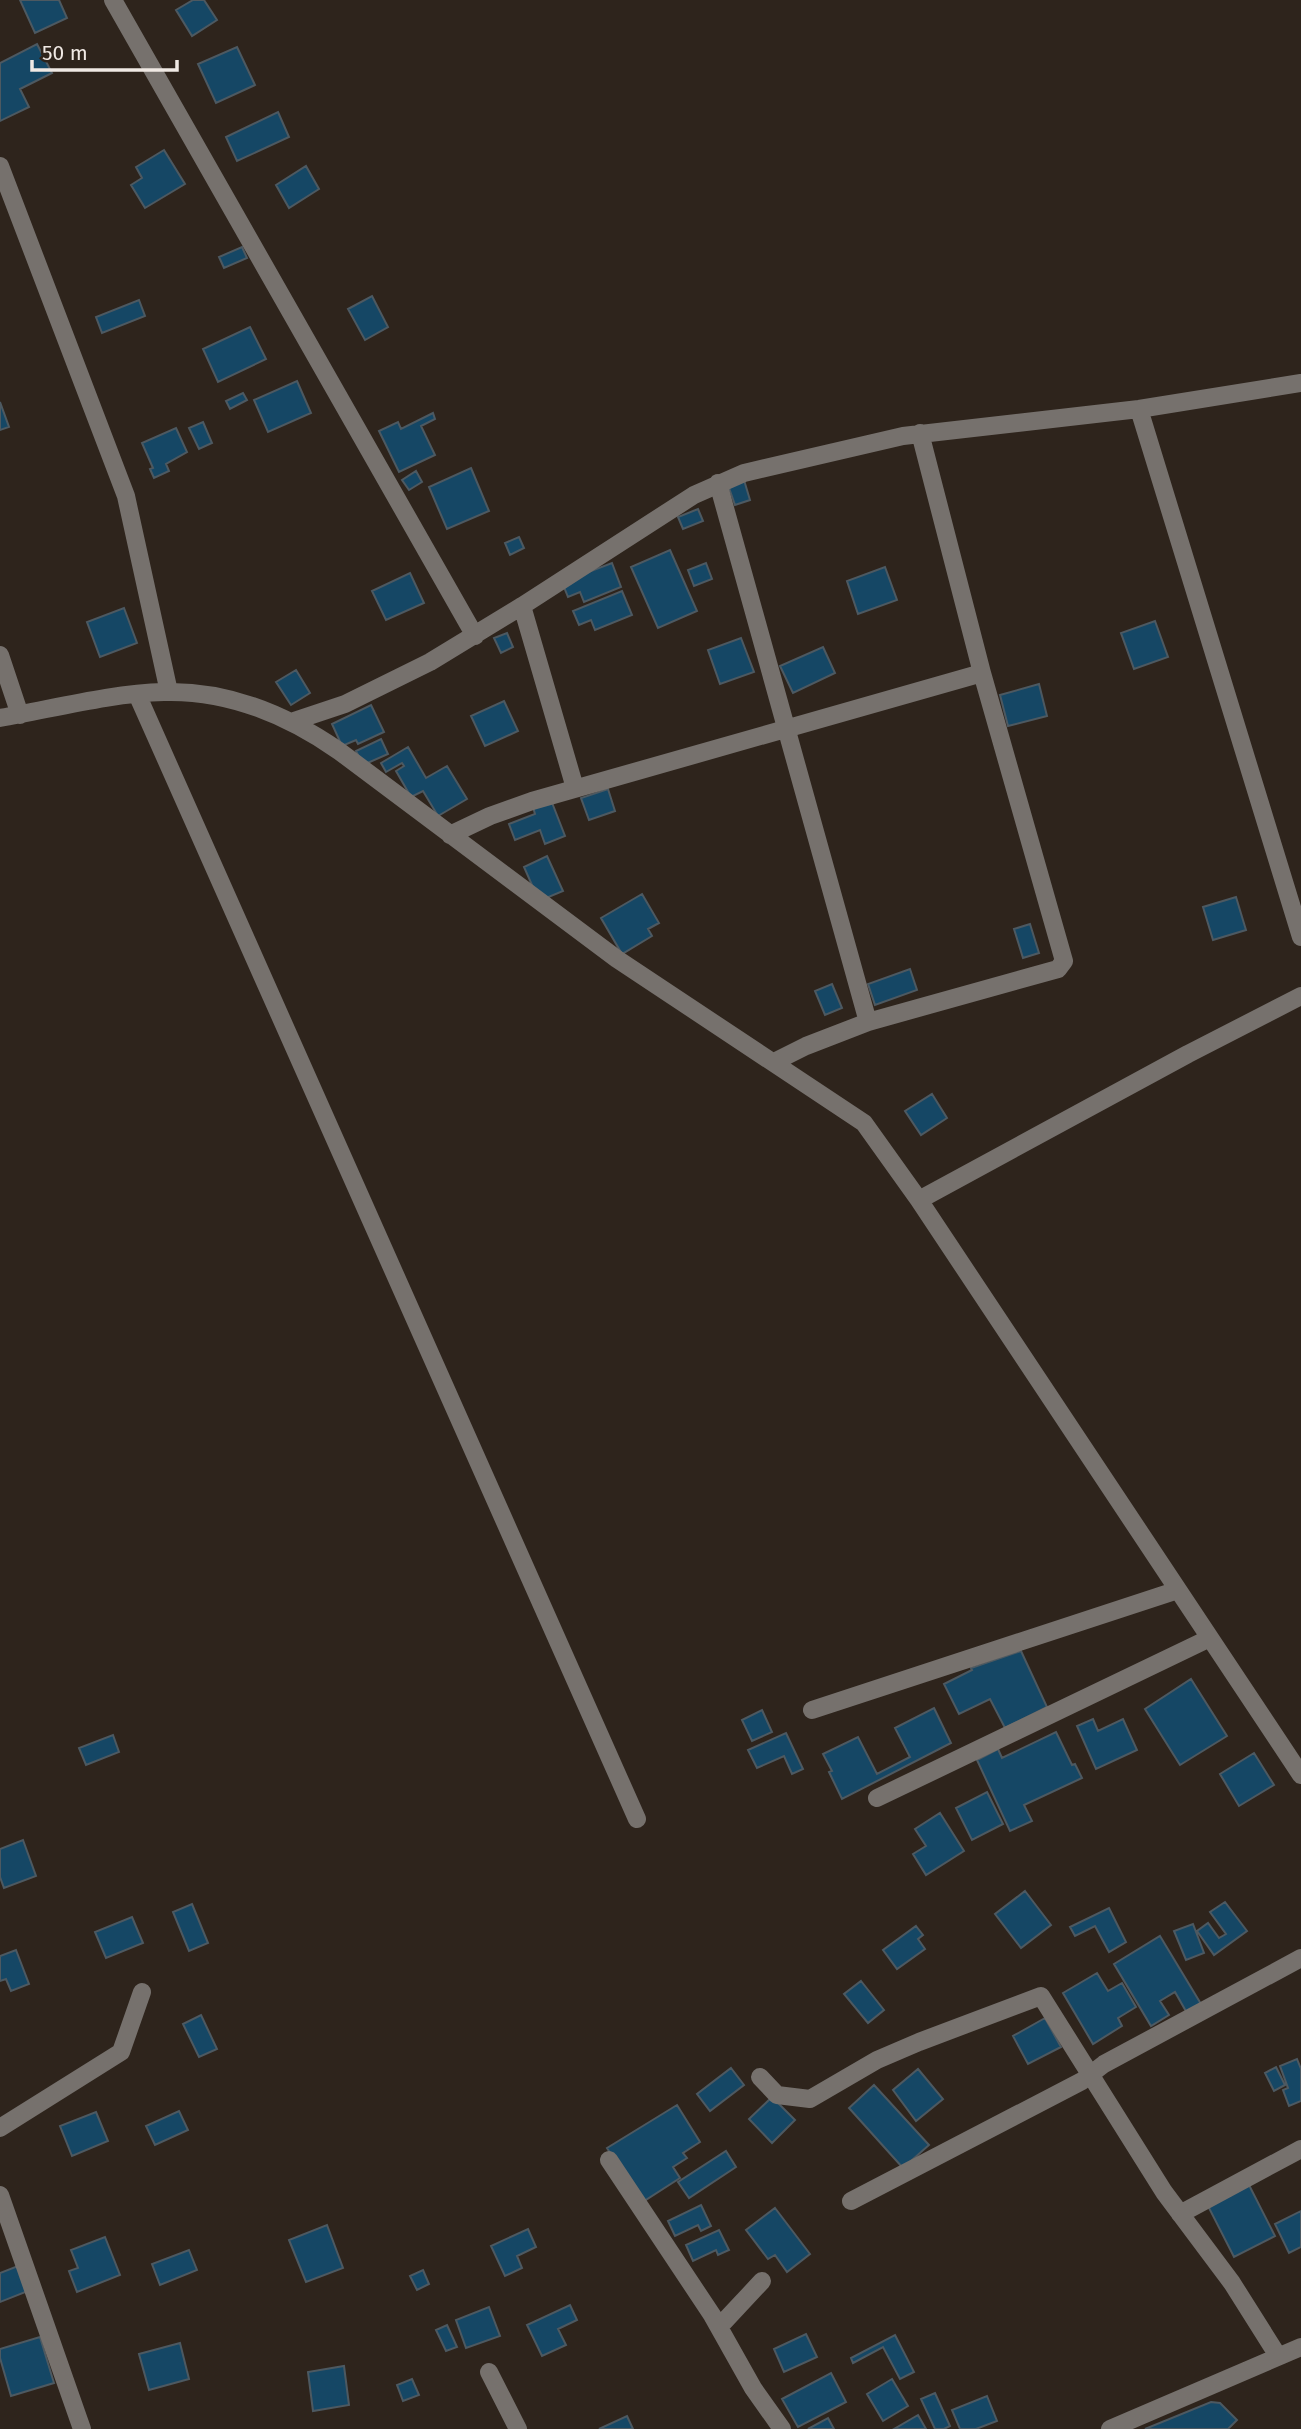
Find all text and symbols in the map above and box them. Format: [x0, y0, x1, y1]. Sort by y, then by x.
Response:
scale bar [32, 28, 177, 72]
text: 50 m [42, 40, 88, 66]

